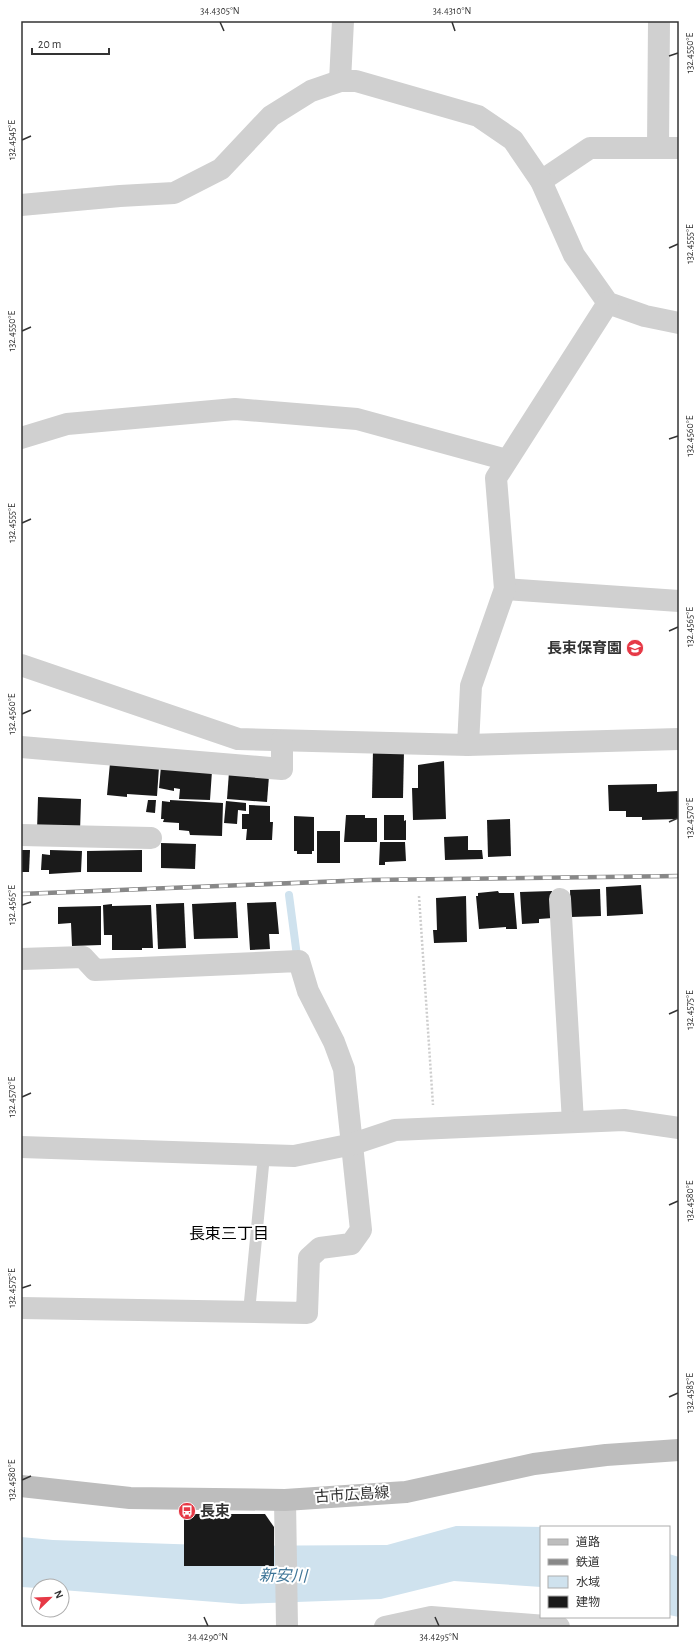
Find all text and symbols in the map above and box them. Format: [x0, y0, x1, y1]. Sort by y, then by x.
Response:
text: 34.4305°N [200, 6, 240, 16]
text: 34.4310°N [433, 6, 471, 16]
scale bar [32, 30, 109, 56]
text: 132.4550°E [685, 33, 695, 73]
text: 20 m [38, 38, 61, 50]
text: 132.4545°E [7, 120, 17, 160]
text: 132.4555°E [685, 224, 695, 264]
text: 132.4550°E [7, 311, 17, 351]
text: 132.4560°E [685, 415, 695, 457]
text: 132.4555°E [7, 503, 17, 543]
text: 132.4565°E [685, 607, 695, 647]
school or university icon: 長束保育園 [625, 638, 645, 658]
place label: 長束保育園 [547, 640, 622, 656]
text: 132.4560°E [7, 693, 17, 735]
text: 132.4570°E [685, 798, 695, 838]
text: 132.4565°E [7, 885, 17, 925]
text: 132.4575°E [685, 990, 695, 1030]
text: 132.4570°E [7, 1077, 17, 1117]
text: 132.4580°E [685, 1180, 695, 1222]
district label: 長束三丁目 [189, 1226, 269, 1242]
text: 132.4575°E [7, 1268, 17, 1308]
text: 132.4585°E [685, 1373, 695, 1413]
text: 132.4580°E [7, 1459, 17, 1501]
street label: 古市広島線 [314, 1484, 390, 1505]
bus stop icon: 長束 [177, 1501, 197, 1521]
place label: 長束 [200, 1503, 230, 1519]
legend [540, 1526, 670, 1618]
text: 道路 [576, 1535, 600, 1548]
text: 鉄道 [576, 1555, 600, 1568]
water label: 新安川 [259, 1567, 309, 1584]
text: 水域 [576, 1576, 600, 1588]
north arrow [30, 1578, 70, 1618]
text: N [52, 1589, 65, 1600]
text: 建物 [576, 1595, 600, 1608]
text: 34.4290°N [188, 1632, 228, 1642]
text: 34.4295°N [419, 1632, 459, 1642]

